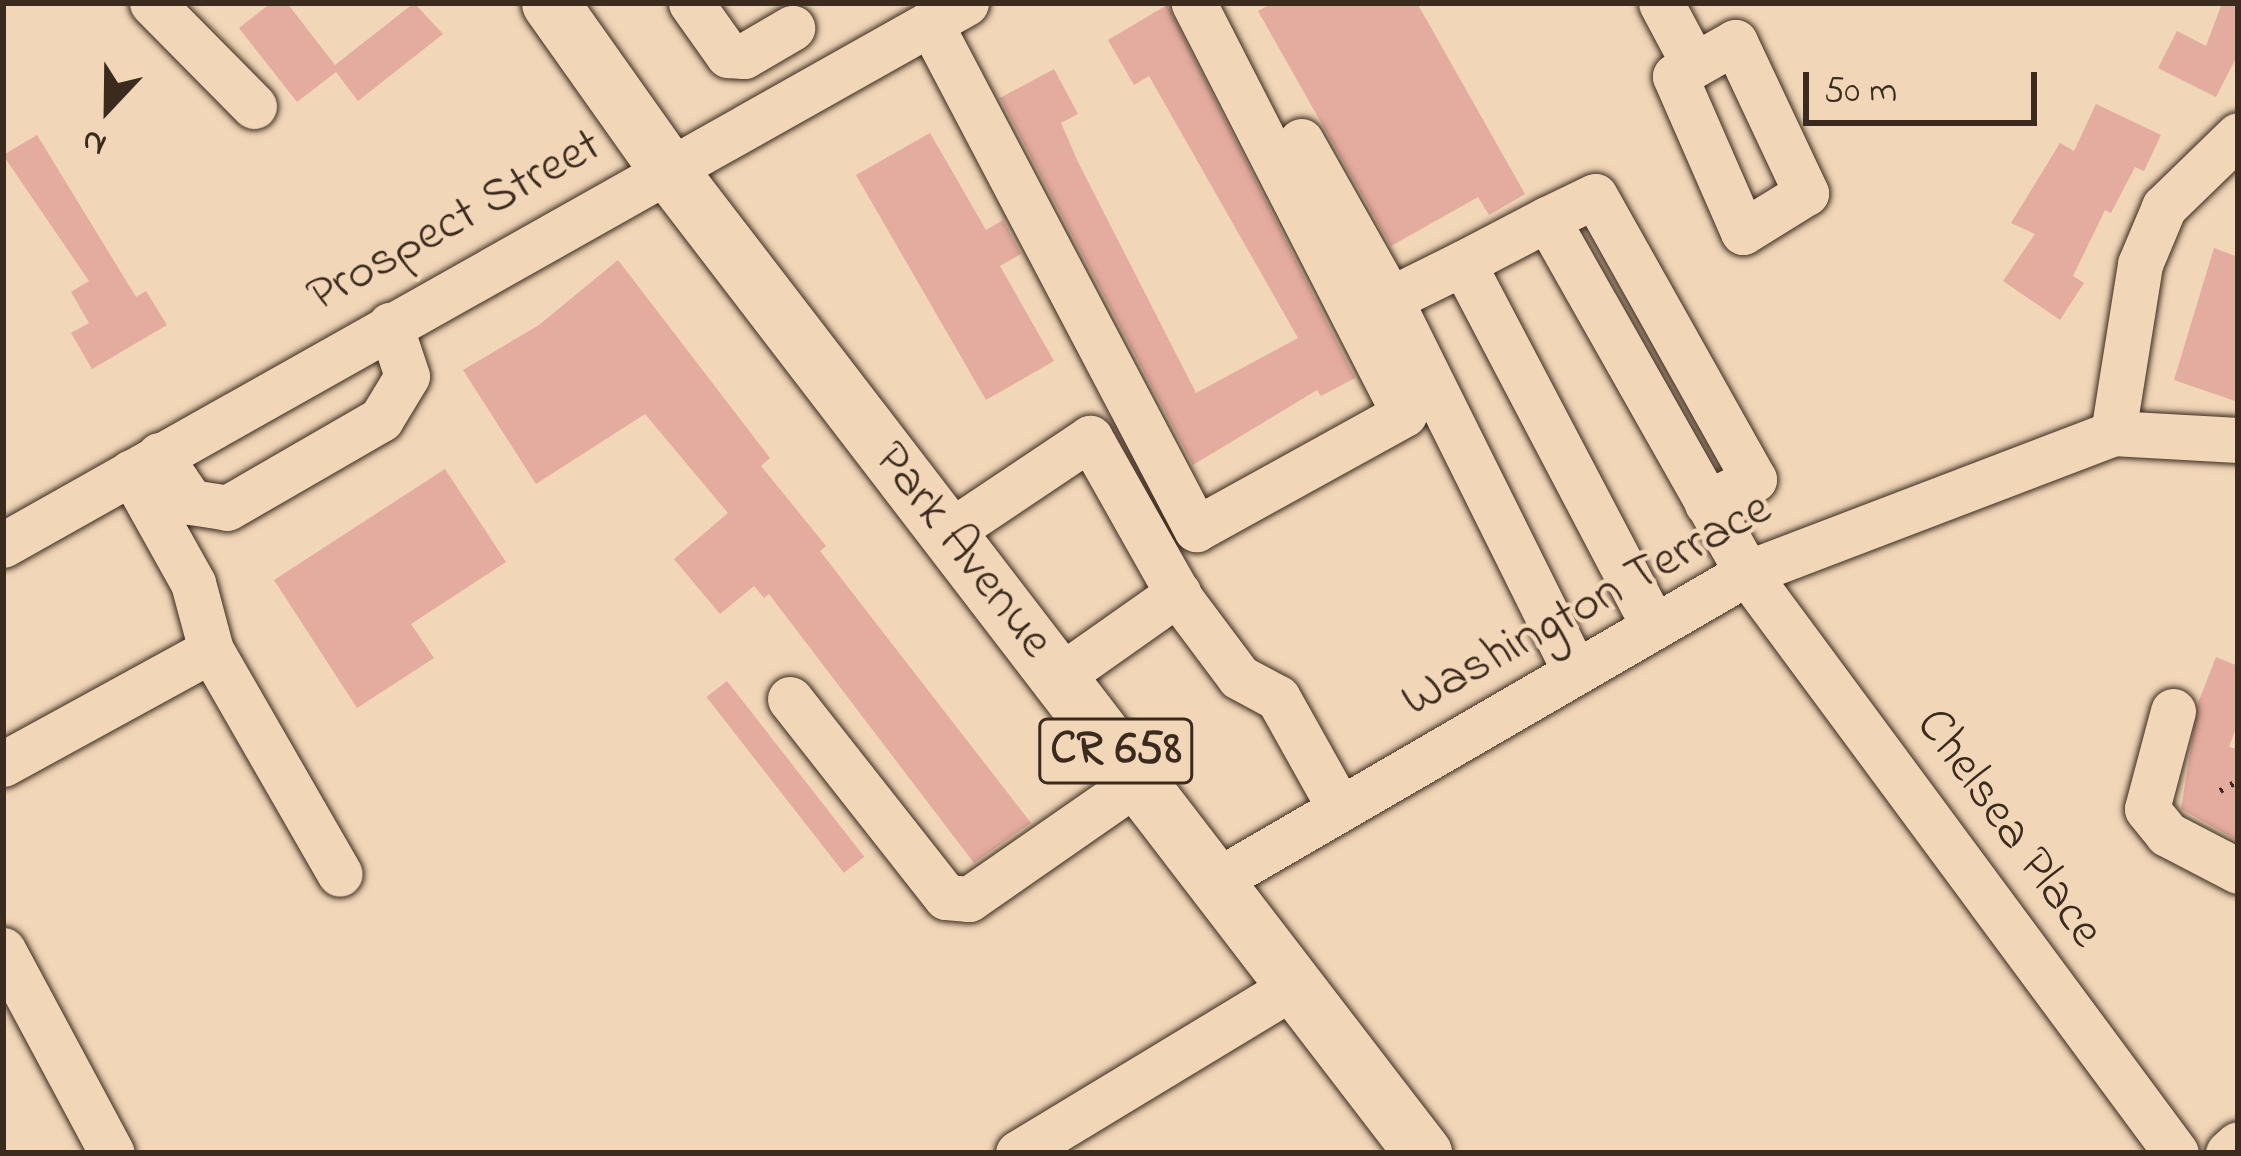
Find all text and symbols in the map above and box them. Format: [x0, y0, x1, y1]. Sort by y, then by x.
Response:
north arrow [48, 48, 168, 168]
scale bar [1809, 48, 2043, 122]
text: 50 m [1824, 66, 1897, 119]
text: N [75, 115, 114, 168]
street label: Prospect Street [297, 116, 613, 328]
street label: Park Avenue [859, 431, 1065, 671]
street label: Washington Terrace [1392, 479, 1782, 733]
street label: Chelsea Place [1901, 697, 2115, 961]
road number: CR 658 [1038, 709, 1194, 793]

